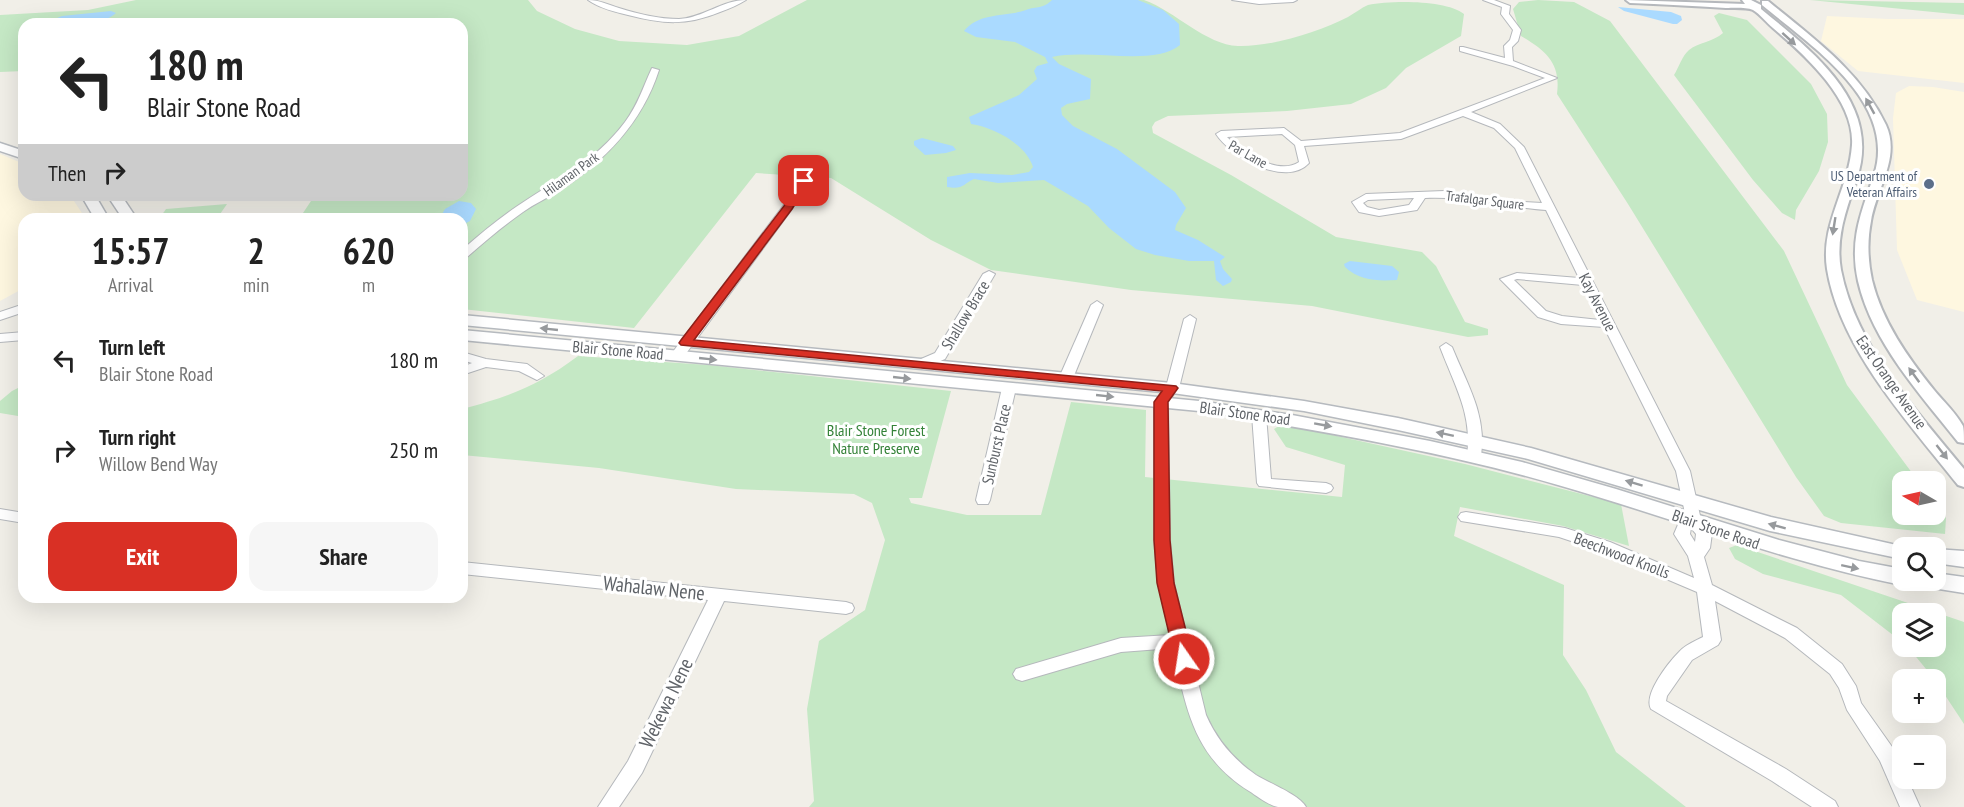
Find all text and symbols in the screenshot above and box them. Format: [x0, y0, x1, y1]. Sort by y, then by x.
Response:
one-way arrow [1781, 32, 1796, 45]
text: 180 m [147, 37, 244, 92]
icon: left [48, 42, 126, 120]
text: Blair Stone Road [147, 90, 301, 124]
one-way arrow [1865, 97, 1875, 114]
street label: Par Lane [1225, 136, 1271, 172]
street label: Hilaman Park [540, 148, 603, 200]
pin [778, 155, 829, 206]
icon: right [98, 156, 131, 189]
text: Then [48, 159, 86, 187]
icon: arrive [787, 164, 820, 197]
place label: US Department of Veteran Affairs [1831, 167, 1917, 201]
marker: US Department of Veteran Affairs [1922, 177, 1936, 191]
street label: Trafalgar Square [1445, 186, 1525, 214]
one-way arrow [1829, 217, 1838, 236]
text: 15:57 [92, 227, 169, 274]
text: 2 [247, 227, 265, 274]
text: 620 [343, 227, 394, 274]
street label: Kay Avenue [1575, 269, 1621, 335]
text: Arrival [108, 272, 153, 298]
text: min [243, 272, 269, 298]
text: m [362, 272, 375, 298]
street label: Shallow Brace [936, 277, 994, 353]
one-way arrow [539, 324, 558, 334]
street label: East Orange Avenue [1852, 331, 1932, 433]
text: Turn left [99, 333, 165, 361]
street label: Blair Stone Road [572, 336, 664, 364]
icon: left [48, 344, 81, 377]
text: 180 m [389, 346, 438, 374]
one-way arrow [699, 354, 718, 364]
text: Blair Stone Road [99, 361, 213, 387]
one-way arrow [1909, 368, 1921, 383]
one-way arrow [893, 373, 912, 383]
one-way arrow [1095, 391, 1114, 401]
street label: Blair Stone Road [1198, 397, 1292, 429]
street label: Sunburst Place [977, 402, 1015, 486]
park label: Blair Stone Forest Nature Preserve [827, 420, 926, 458]
one-way arrow [1314, 421, 1333, 430]
text: Turn right [99, 423, 176, 451]
one-way arrow [1435, 429, 1454, 438]
icon: right [48, 434, 81, 467]
text: 250 m [389, 436, 438, 464]
one-way arrow [1935, 444, 1948, 460]
text: Willow Bend Way [99, 451, 218, 477]
north arrow [1892, 471, 1946, 525]
map controls [1892, 471, 1946, 789]
one-way arrow [1625, 478, 1643, 488]
street label: Blair Stone Road [1670, 505, 1762, 553]
one-way arrow [1768, 521, 1786, 530]
button: Exit [48, 522, 237, 591]
button: Share [249, 522, 438, 591]
street label: Beechwood Knolls [1571, 528, 1673, 582]
button: search [1892, 537, 1946, 591]
one-way arrow [1840, 563, 1859, 572]
street label: Wahalaw Nene [602, 570, 706, 606]
button: layers [1892, 603, 1946, 657]
position arrow [1152, 627, 1216, 691]
street label: Wekewa Nene [633, 654, 699, 752]
button: + [1892, 669, 1946, 723]
button: − [1892, 735, 1946, 789]

